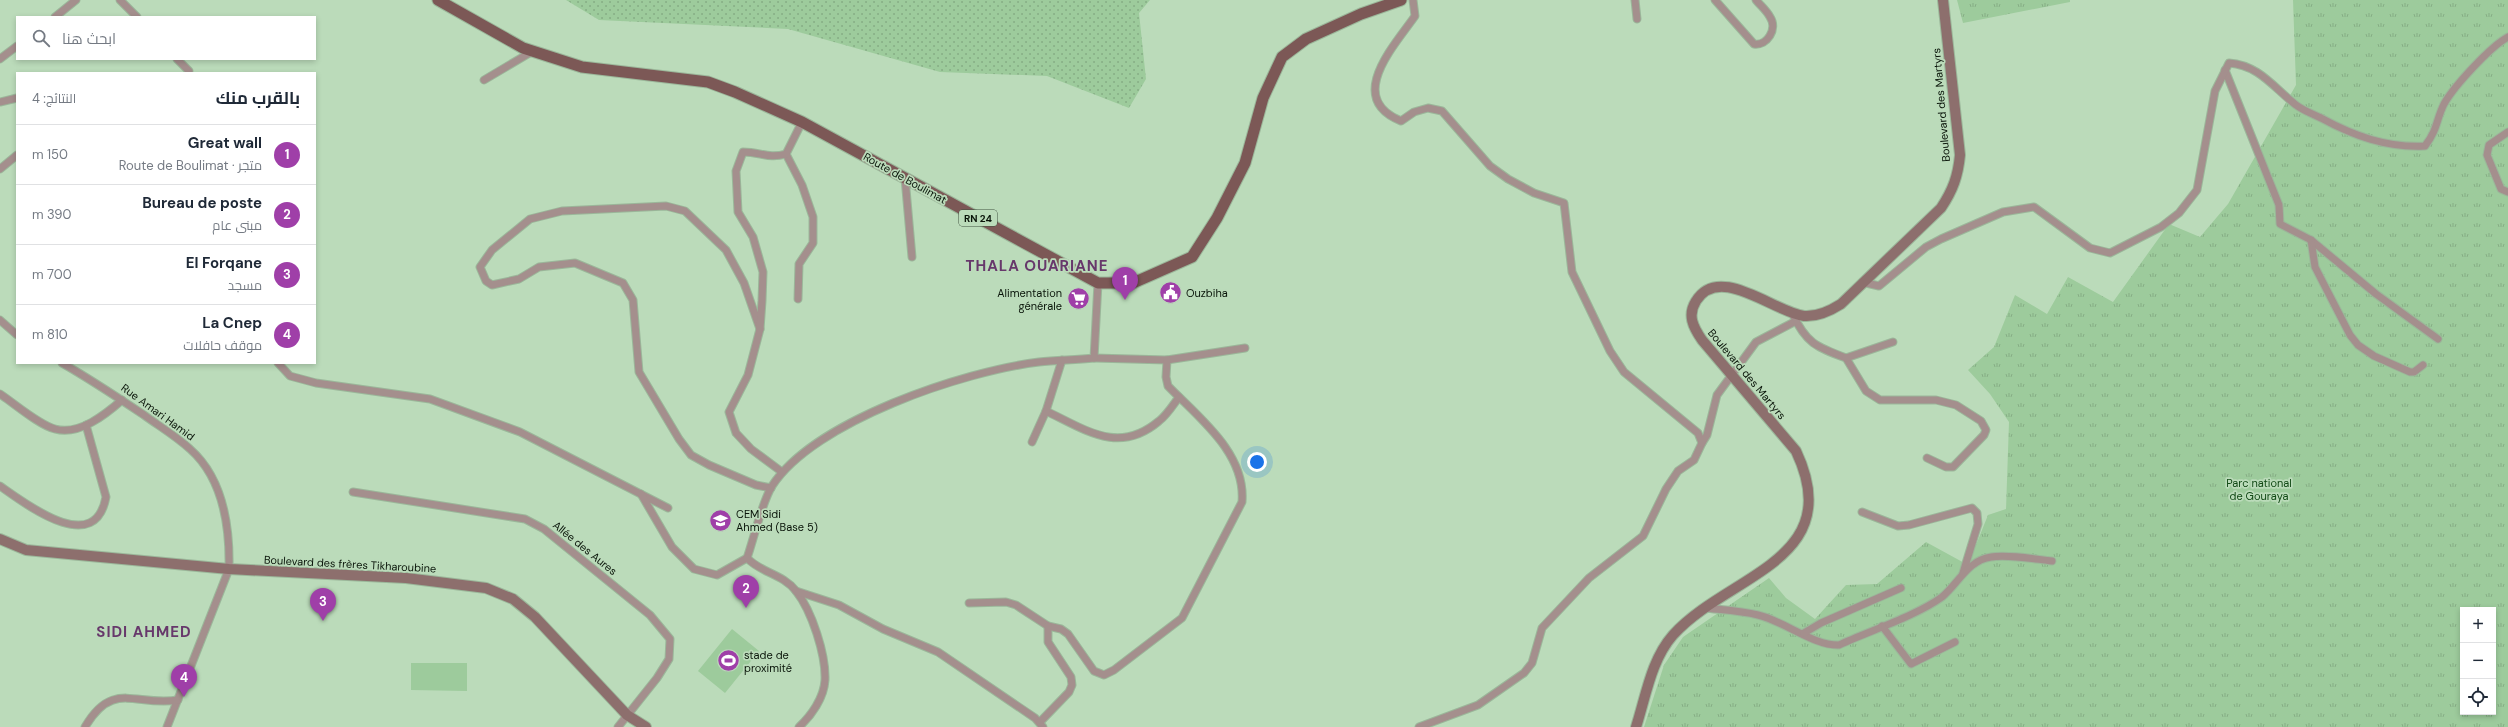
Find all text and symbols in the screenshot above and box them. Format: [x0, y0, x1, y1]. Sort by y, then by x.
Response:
search box [16, 16, 316, 60]
icon: search [30, 27, 52, 49]
text: ابحث هنا [62, 29, 116, 49]
street label: Boulevard des Martyrs [1929, 48, 1953, 162]
text: بالقرب منك [216, 87, 300, 109]
text: النتائج: 4 [32, 90, 76, 107]
text: Great wall [188, 133, 262, 153]
text: 150 m [32, 146, 68, 163]
text: 1 [285, 146, 289, 163]
street label: Route de Boulimat [861, 149, 949, 207]
text: متجر · Route de Boulimat [119, 157, 262, 174]
text: Bureau de poste [142, 193, 262, 213]
text: 390 m [32, 206, 71, 223]
text: 2 [283, 206, 291, 223]
road number: RN 24 [959, 210, 997, 226]
text: مبنى عام [212, 217, 262, 234]
text: El Forqane [186, 253, 262, 273]
district label: THALA OUARIANE [966, 256, 1108, 276]
text: 700 m [32, 266, 72, 283]
text: 3 [283, 266, 291, 283]
pin: 1 [1112, 267, 1138, 300]
text: مسجد [228, 277, 262, 294]
public building icon: Ouzbiha [1157, 280, 1183, 306]
place label: Alimentation générale [997, 286, 1062, 313]
supermarket icon: Alimentation générale [1065, 286, 1091, 312]
place label: Ouzbiha [1186, 286, 1228, 300]
text: La Cnep [202, 313, 262, 333]
text: 810 m [32, 326, 68, 343]
text: 4 [283, 326, 291, 343]
street label: Boulevard des Martyrs [1705, 326, 1789, 422]
text: موقف حافلات [183, 337, 262, 354]
street label: Rue Amari Hamid [118, 381, 198, 443]
your location [1247, 452, 1267, 472]
park label: Parc national de Gouraya [2226, 476, 2292, 503]
school or university icon: CEM Sidi Ahmed (Base 5) [708, 507, 734, 533]
place label: CEM Sidi Ahmed (Base 5) [736, 507, 818, 534]
street label: Allée des Aures [550, 518, 620, 578]
street label: Boulevard des frères Tikharoubine [263, 552, 437, 576]
pin: 2 [733, 575, 759, 608]
pin: 3 [310, 588, 336, 621]
map controls [2460, 607, 2496, 715]
button: + [2460, 607, 2496, 643]
district label: SIDI AHMED [96, 622, 192, 642]
button: − [2460, 643, 2496, 679]
sports icon: stade de proximité [716, 648, 742, 674]
place label: stade de proximité [744, 648, 792, 675]
pin: 4 [171, 664, 197, 697]
button: locate [2460, 679, 2496, 715]

